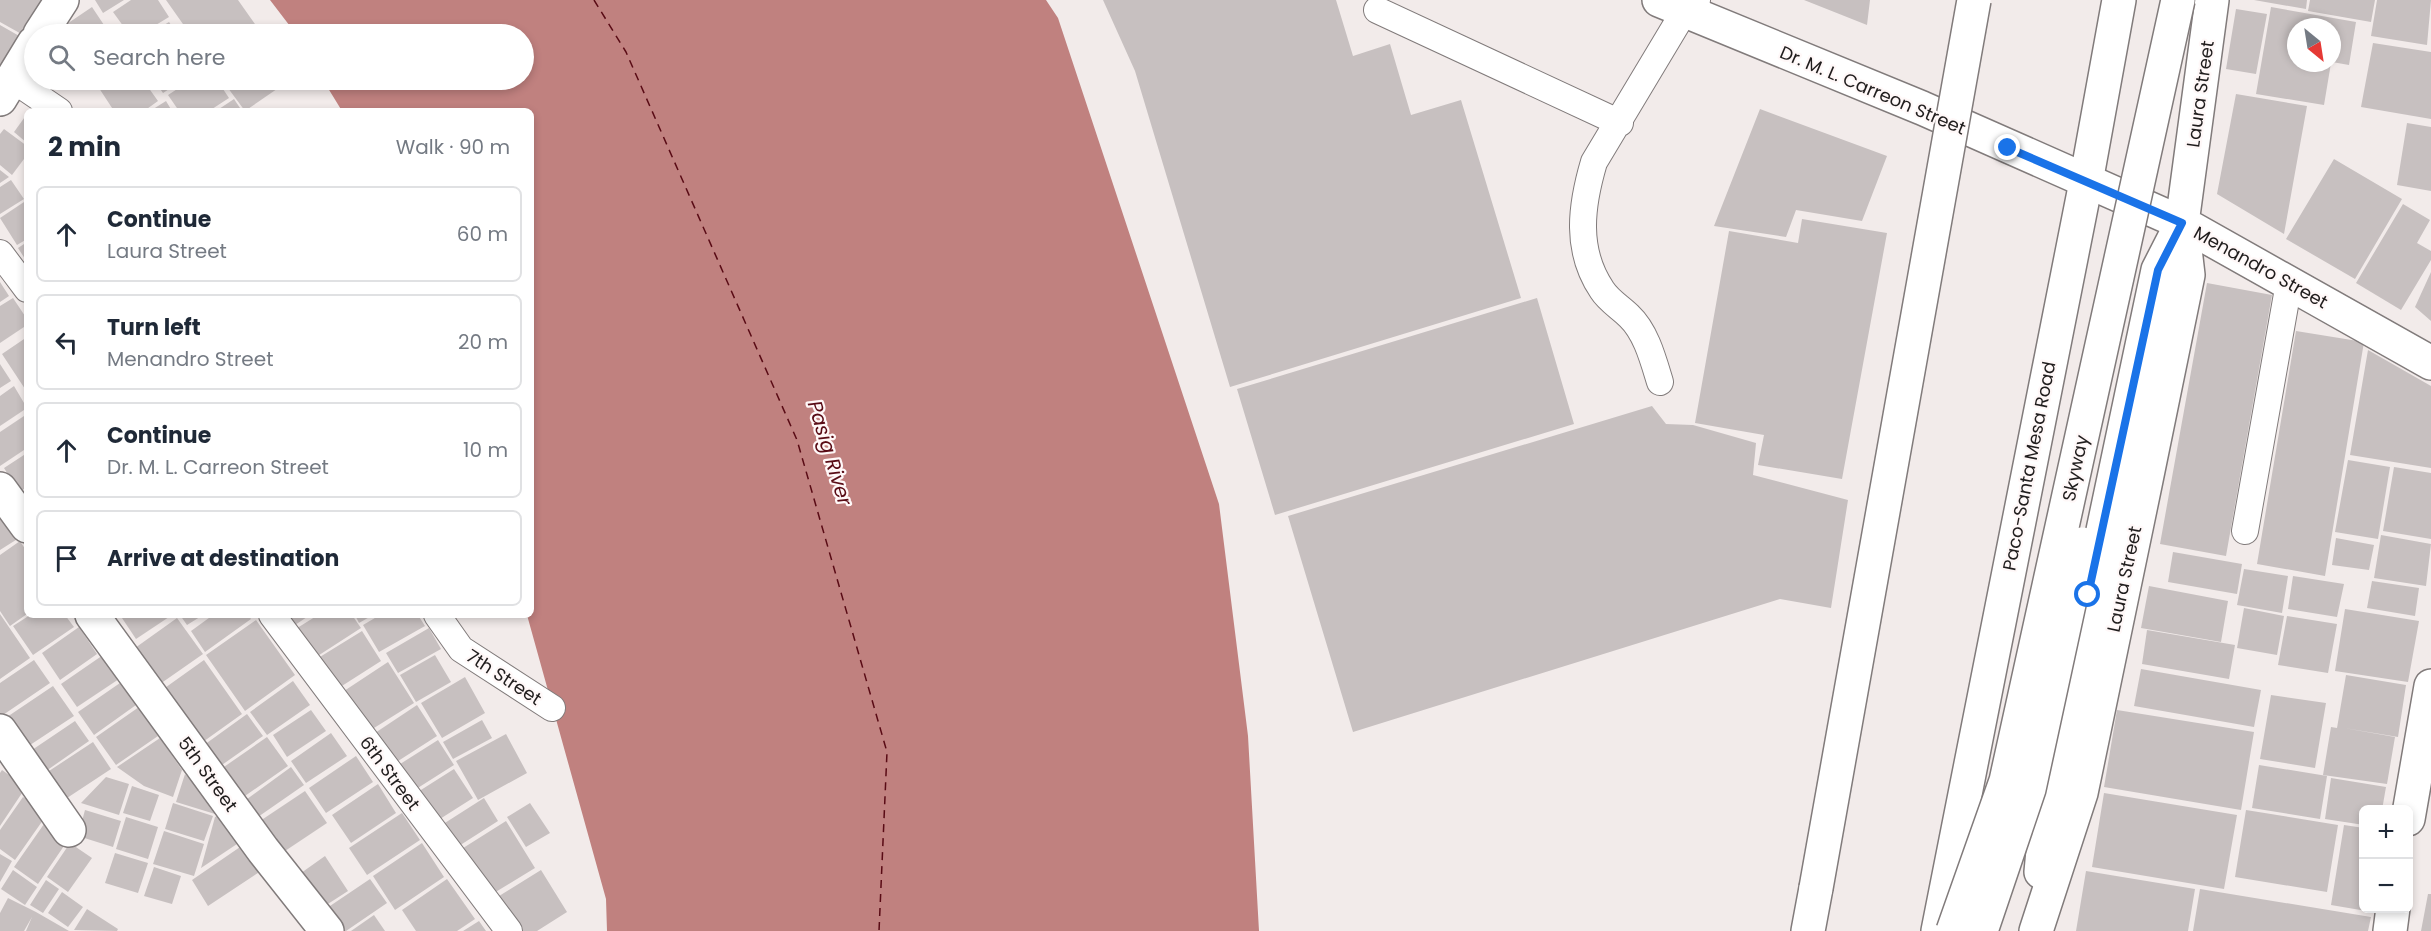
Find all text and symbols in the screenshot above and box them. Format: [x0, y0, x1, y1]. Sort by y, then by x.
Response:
north arrow [2287, 18, 2341, 72]
search box [24, 24, 534, 90]
street label: Dr. M. L. Carreon Street [1776, 39, 1970, 141]
street label: Laura Street [2180, 39, 2220, 149]
icon: search [45, 41, 78, 74]
text: Search here [93, 42, 226, 73]
text: 2 min [48, 129, 121, 165]
text: Walk · 90 m [396, 133, 510, 161]
route end [1994, 134, 2020, 160]
text: Continue [107, 204, 211, 235]
icon: ahead [50, 218, 83, 251]
text: 60 m [457, 220, 508, 248]
street label: Menandro Street [2189, 220, 2333, 314]
text: Laura Street [107, 237, 227, 265]
text: Turn left [107, 312, 201, 343]
icon: left [50, 326, 83, 359]
text: 20 m [458, 328, 508, 356]
text: Menandro Street [107, 345, 273, 373]
street label: Paco-Santa Mesa Road [1996, 359, 2062, 573]
water label: Pasig River [801, 397, 859, 509]
text: Continue [107, 420, 211, 451]
street label: Skyway [2056, 433, 2094, 503]
icon: ahead [50, 434, 83, 467]
text: 10 m [463, 436, 508, 464]
text: Dr. M. L. Carreon Street [107, 453, 329, 481]
street label: Laura Street [2101, 524, 2147, 634]
icon: arrive [50, 542, 83, 575]
text: Arrive at destination [107, 543, 339, 574]
route start [2074, 581, 2100, 607]
street label: 7th Street [461, 643, 547, 711]
street label: 6th Street [354, 731, 426, 815]
street label: 5th Street [172, 732, 244, 816]
map controls [2359, 805, 2413, 913]
button: + [2359, 805, 2413, 859]
button: − [2359, 859, 2413, 913]

